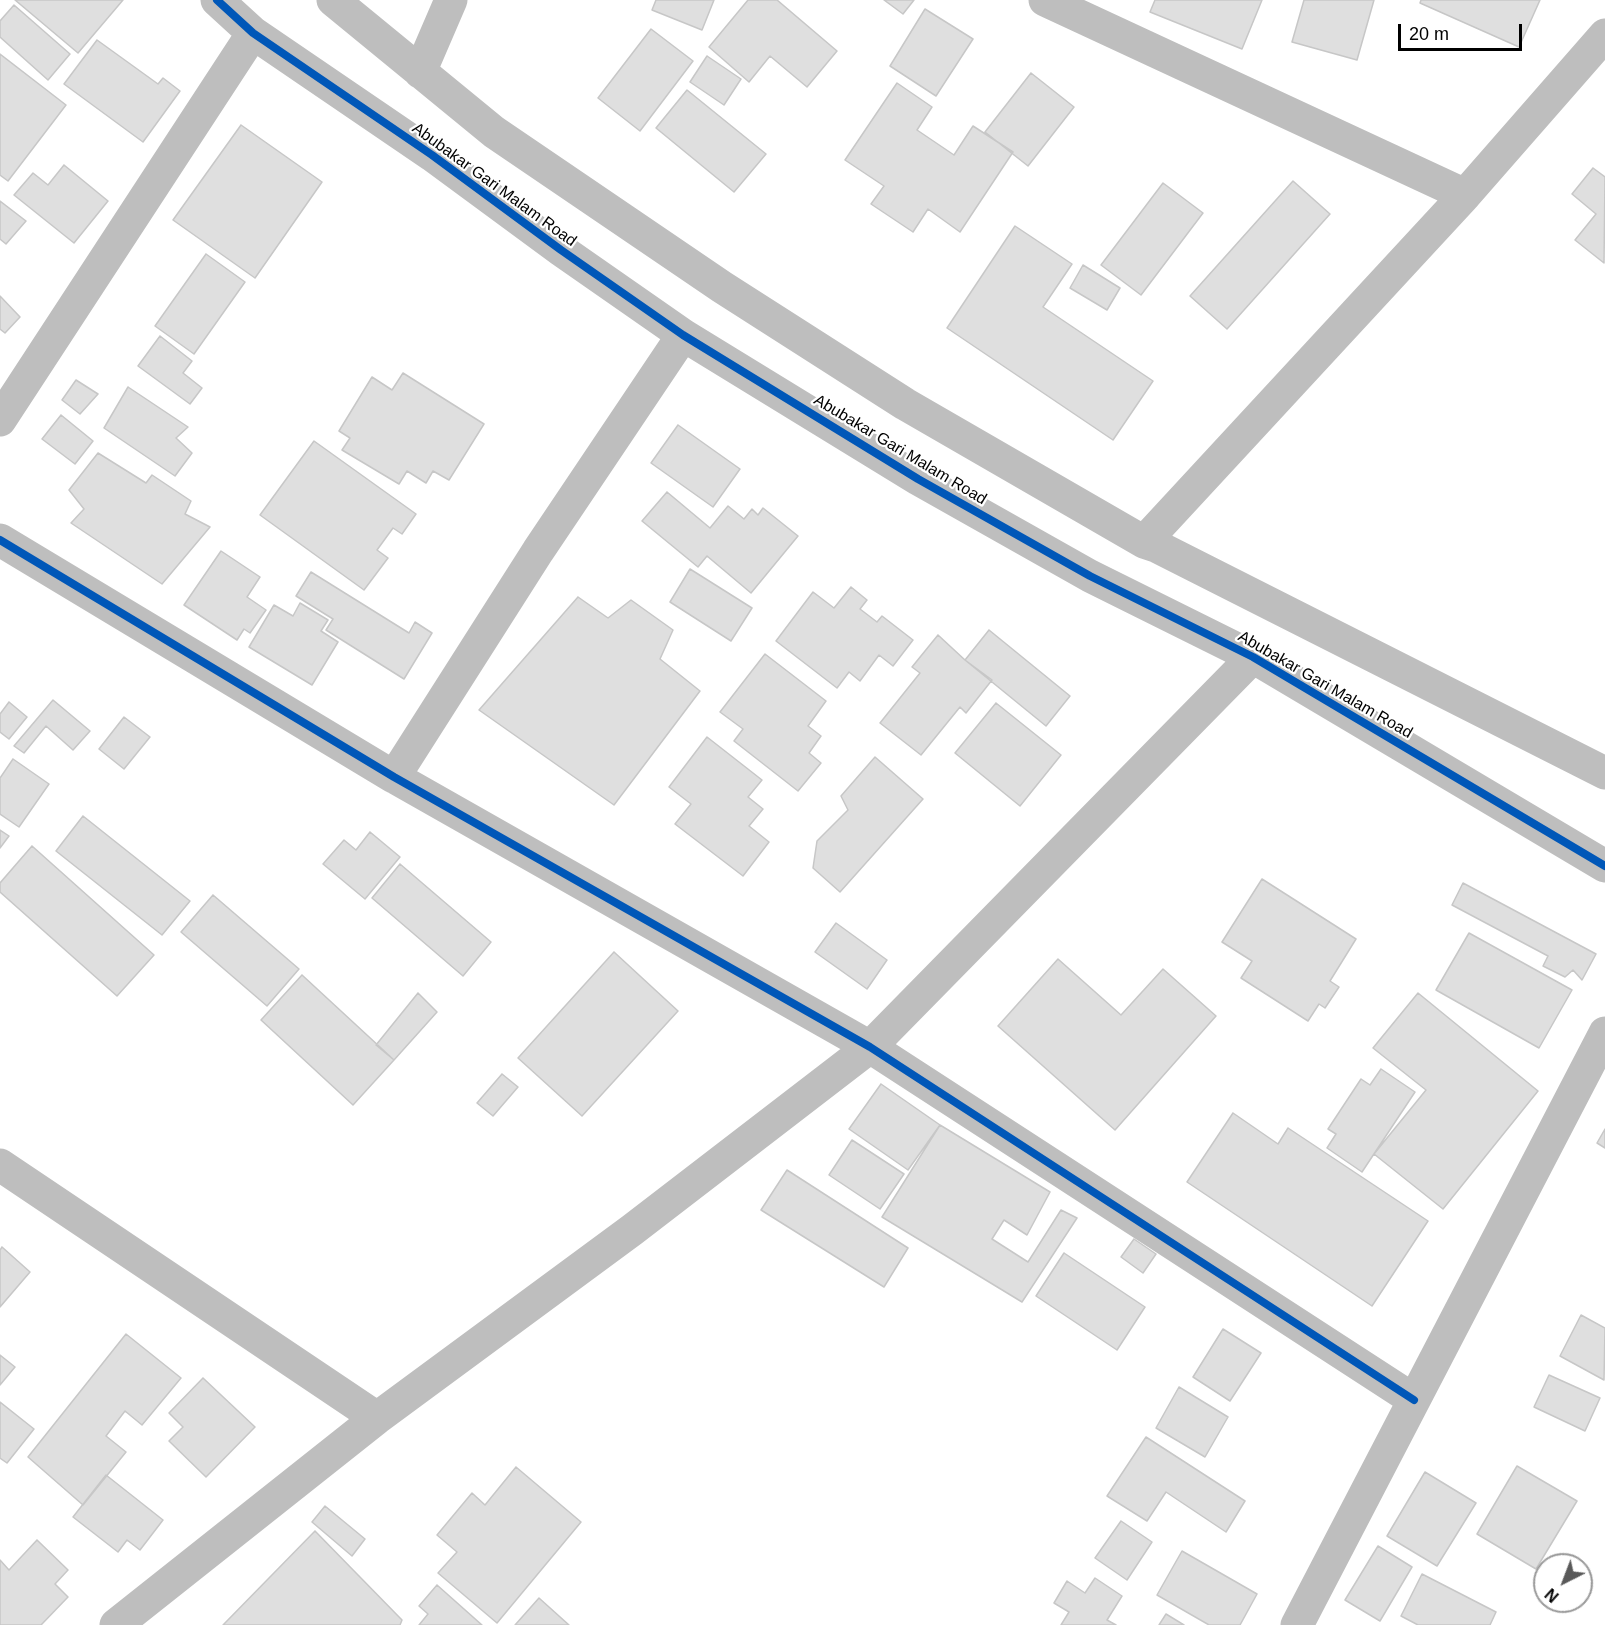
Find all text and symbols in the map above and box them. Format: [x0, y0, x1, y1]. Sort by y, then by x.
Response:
scale bar [1401, 12, 1526, 50]
text: 20 m [1409, 24, 1449, 44]
street label: Abubakar Gari Malam Road [408, 119, 580, 251]
street label: Abubakar Gari Malam Road [810, 391, 990, 509]
street label: Abubakar Gari Malam Road [1234, 627, 1416, 743]
north arrow [1533, 1553, 1593, 1613]
text: N [1542, 1585, 1562, 1605]

